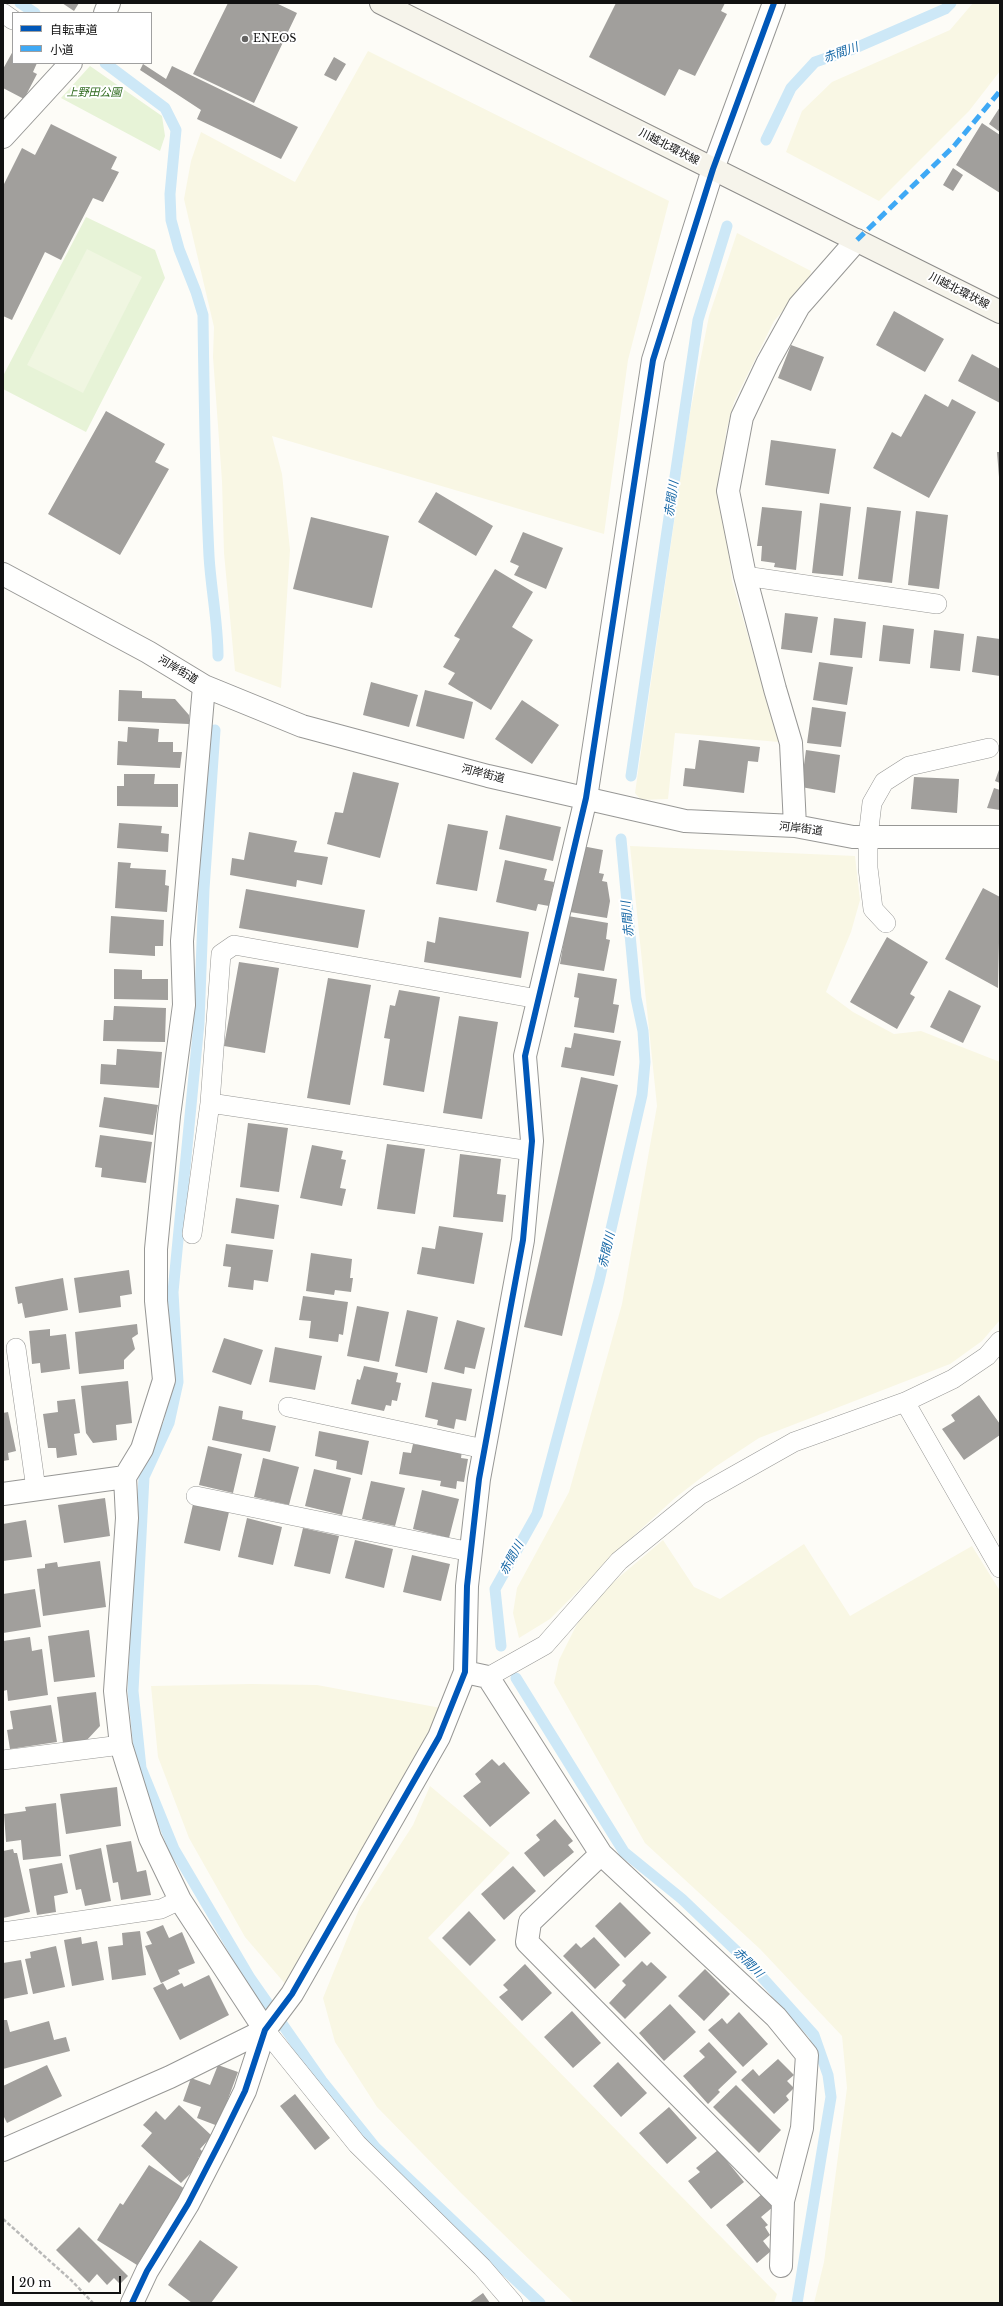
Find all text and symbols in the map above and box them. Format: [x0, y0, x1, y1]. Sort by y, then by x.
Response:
legend [12, 12, 152, 64]
text: 自転車道 [50, 22, 98, 37]
place label: ENEOS [253, 32, 296, 46]
marker: ENEOS [240, 34, 250, 44]
water label: 赤間川 [822, 40, 860, 66]
text: 小道 [50, 42, 74, 57]
park label: 上野田公園 [67, 86, 121, 100]
street label: 川越北環状線 [637, 126, 701, 168]
street label: 川越北環状線 [927, 270, 991, 312]
water label: 赤間川 [662, 480, 682, 518]
street label: 河岸街道 [156, 653, 200, 687]
street label: 河岸街道 [460, 762, 506, 786]
street label: 河岸街道 [778, 820, 824, 838]
water label: 赤間川 [619, 900, 637, 938]
water label: 赤間川 [596, 1231, 618, 1269]
water label: 赤間川 [497, 1539, 527, 1577]
water label: 赤間川 [730, 1945, 766, 1981]
scale bar [14, 2268, 123, 2294]
text: 20 m [19, 2275, 51, 2290]

